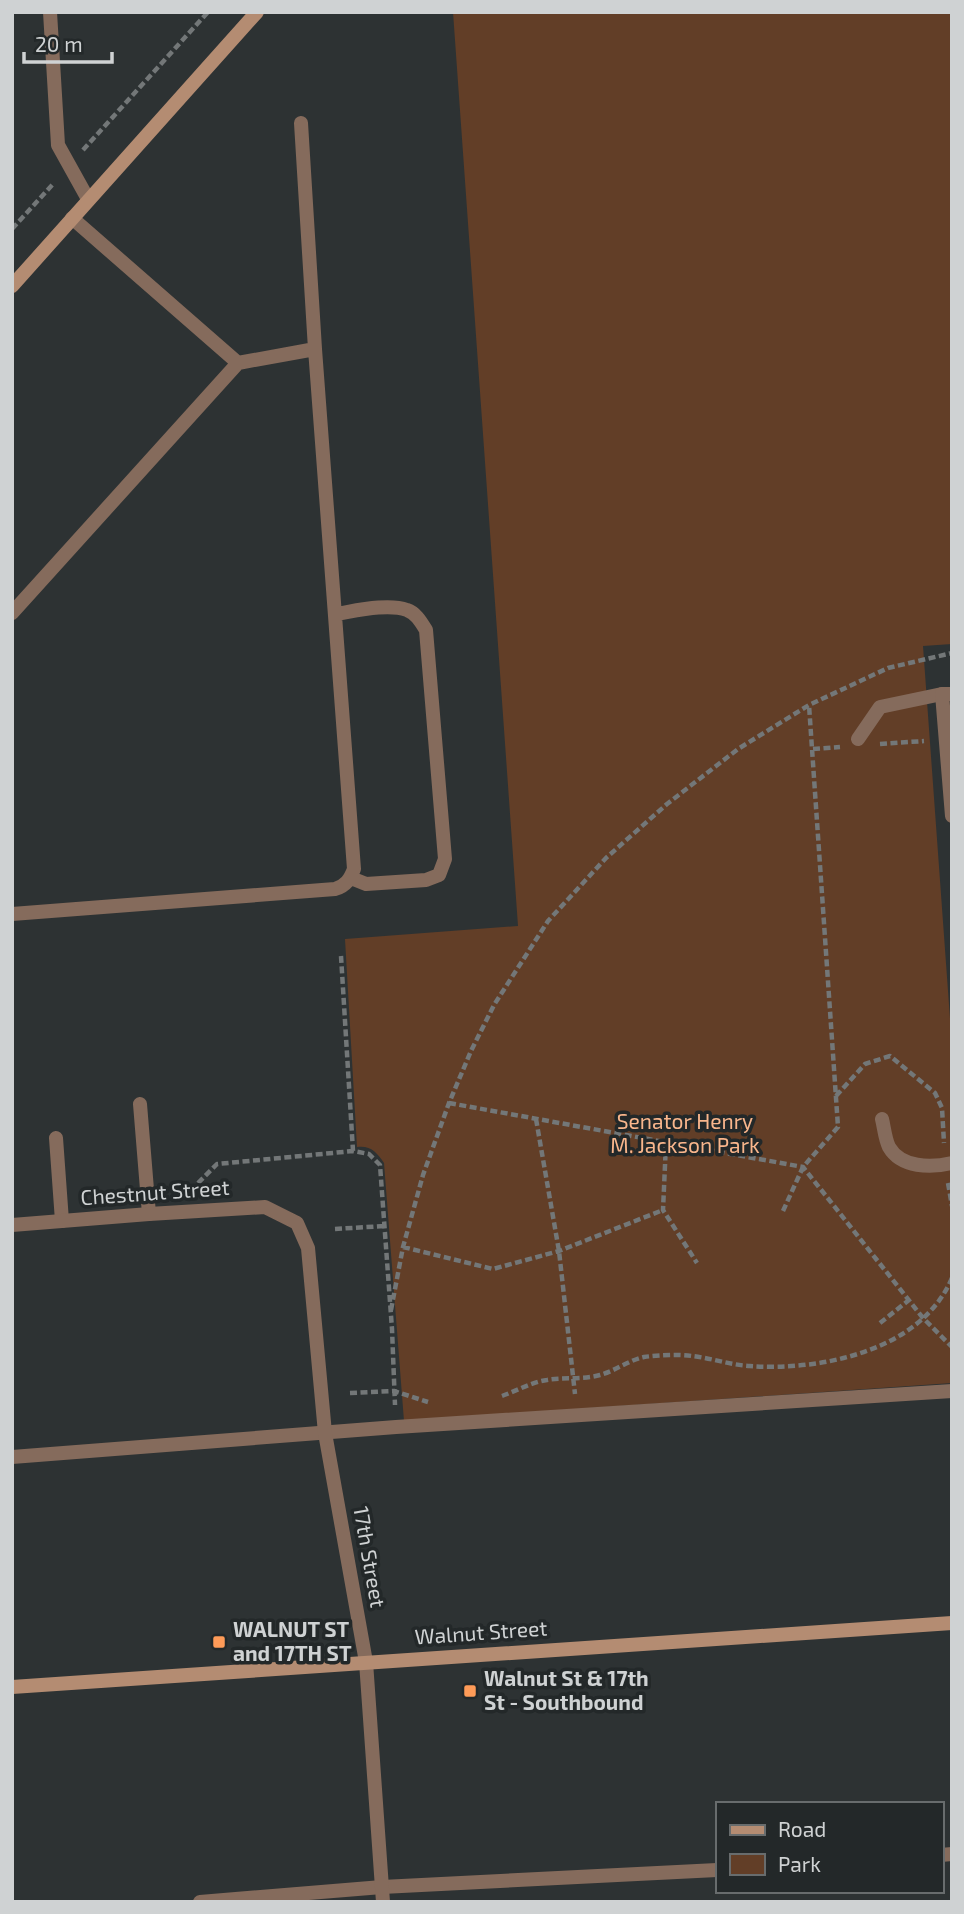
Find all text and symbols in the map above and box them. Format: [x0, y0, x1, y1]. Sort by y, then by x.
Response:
scale bar [24, 21, 112, 65]
text: 20 m [35, 31, 83, 56]
park label: Senator Henry M. Jackson Park [610, 1108, 760, 1157]
street label: Chestnut Street [80, 1174, 230, 1209]
street label: 17th Street [349, 1504, 392, 1609]
street label: Walnut Street [414, 1614, 548, 1649]
place label: WALNUT ST and 17TH ST [233, 1616, 352, 1665]
marker: WALNUT ST and 17TH ST [211, 1634, 227, 1650]
place label: Walnut St & 17th St - Southbound [484, 1665, 649, 1714]
marker: Walnut St & 17th St - Southbound [462, 1683, 478, 1699]
legend [716, 1802, 943, 1893]
text: Road [778, 1816, 826, 1841]
text: Park [778, 1851, 821, 1876]

